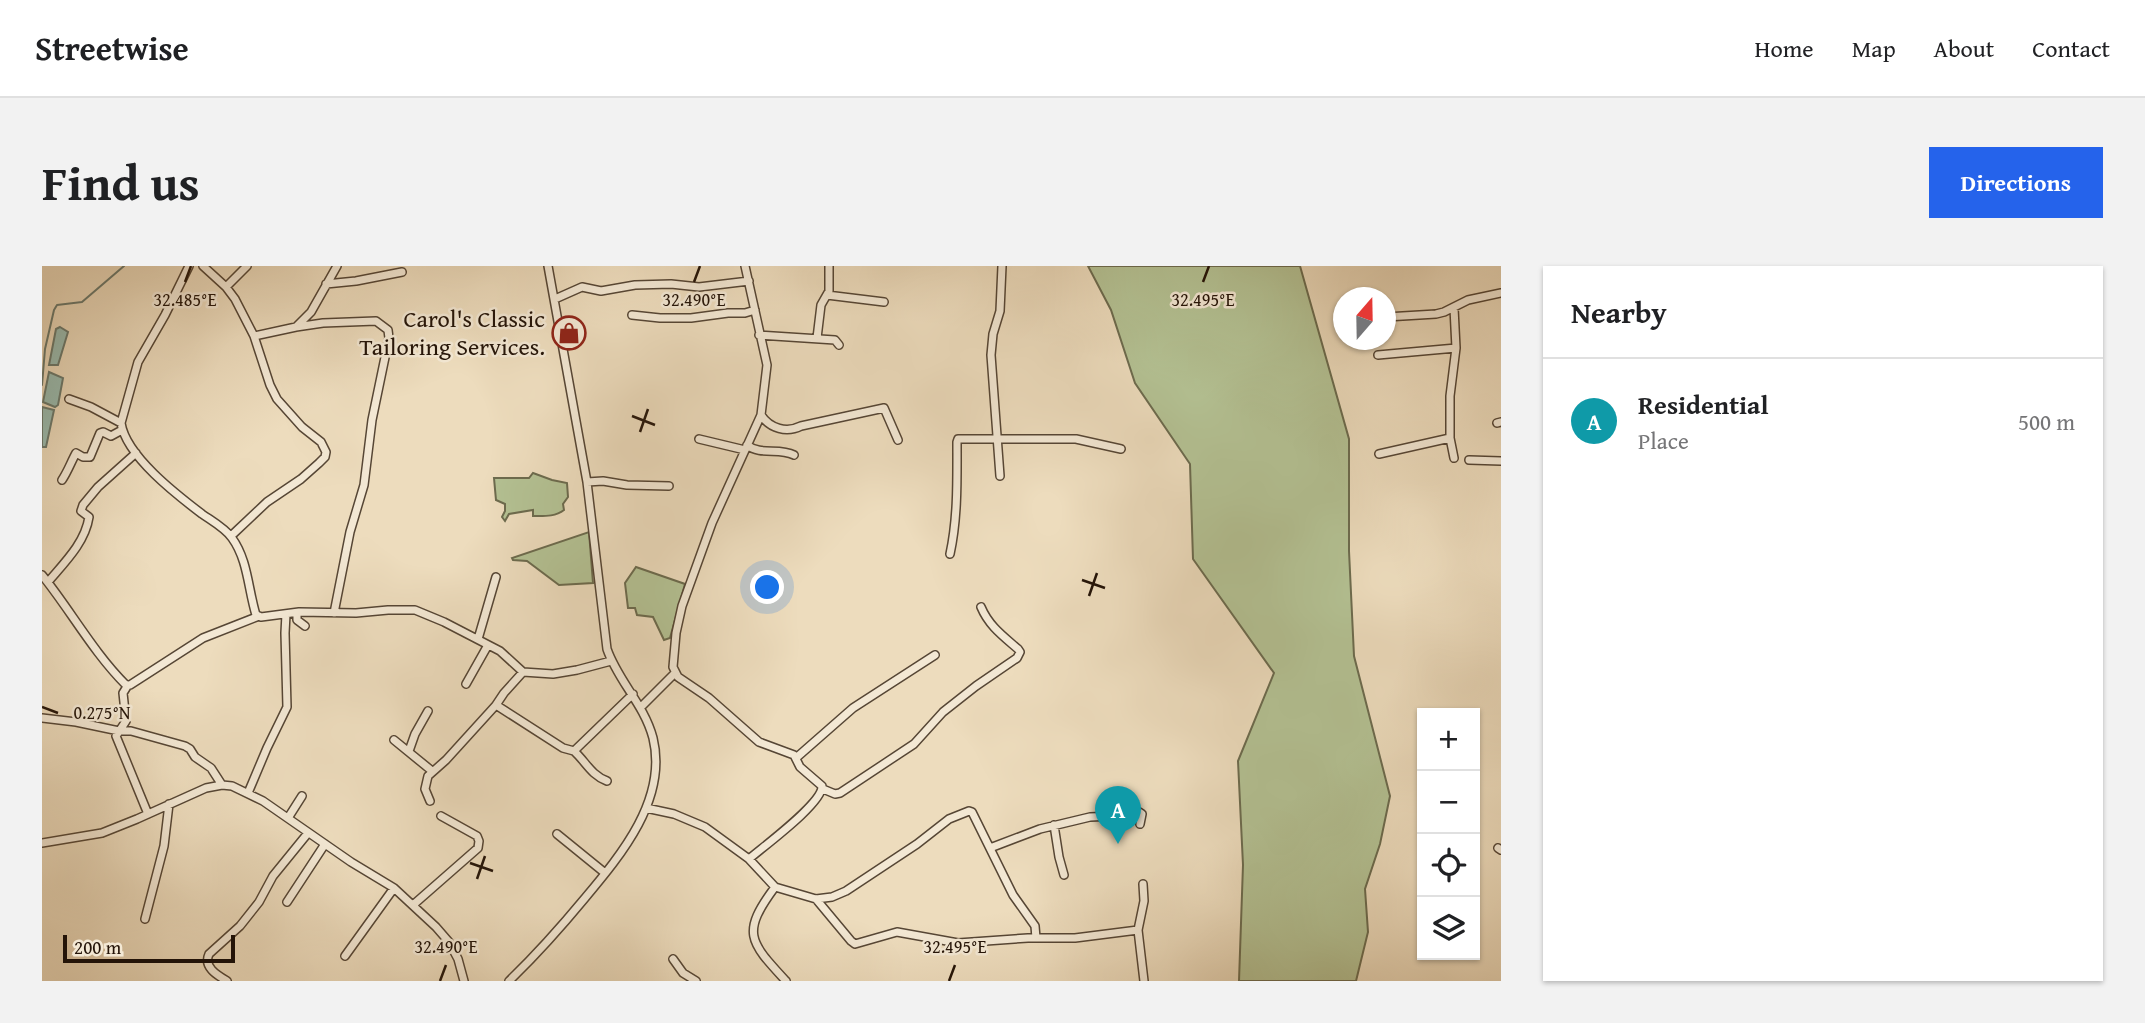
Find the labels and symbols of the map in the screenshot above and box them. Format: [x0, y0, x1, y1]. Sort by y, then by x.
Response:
text: 32.485°E [153, 286, 217, 313]
text: 32.490°E [662, 286, 726, 313]
text: 32.495°E [1171, 286, 1235, 313]
north arrow [1333, 287, 1396, 350]
place label: Carol's Classic Tailoring Services. [359, 301, 545, 364]
shop icon: Carol's Classic Tailoring Services. [550, 314, 588, 352]
your location [750, 570, 784, 604]
text: 0.275°N [73, 699, 131, 726]
pin: A [1095, 786, 1141, 844]
scale bar [63, 932, 234, 964]
text: 32.490°E [414, 933, 478, 960]
text: 32.495°E [923, 933, 987, 960]

